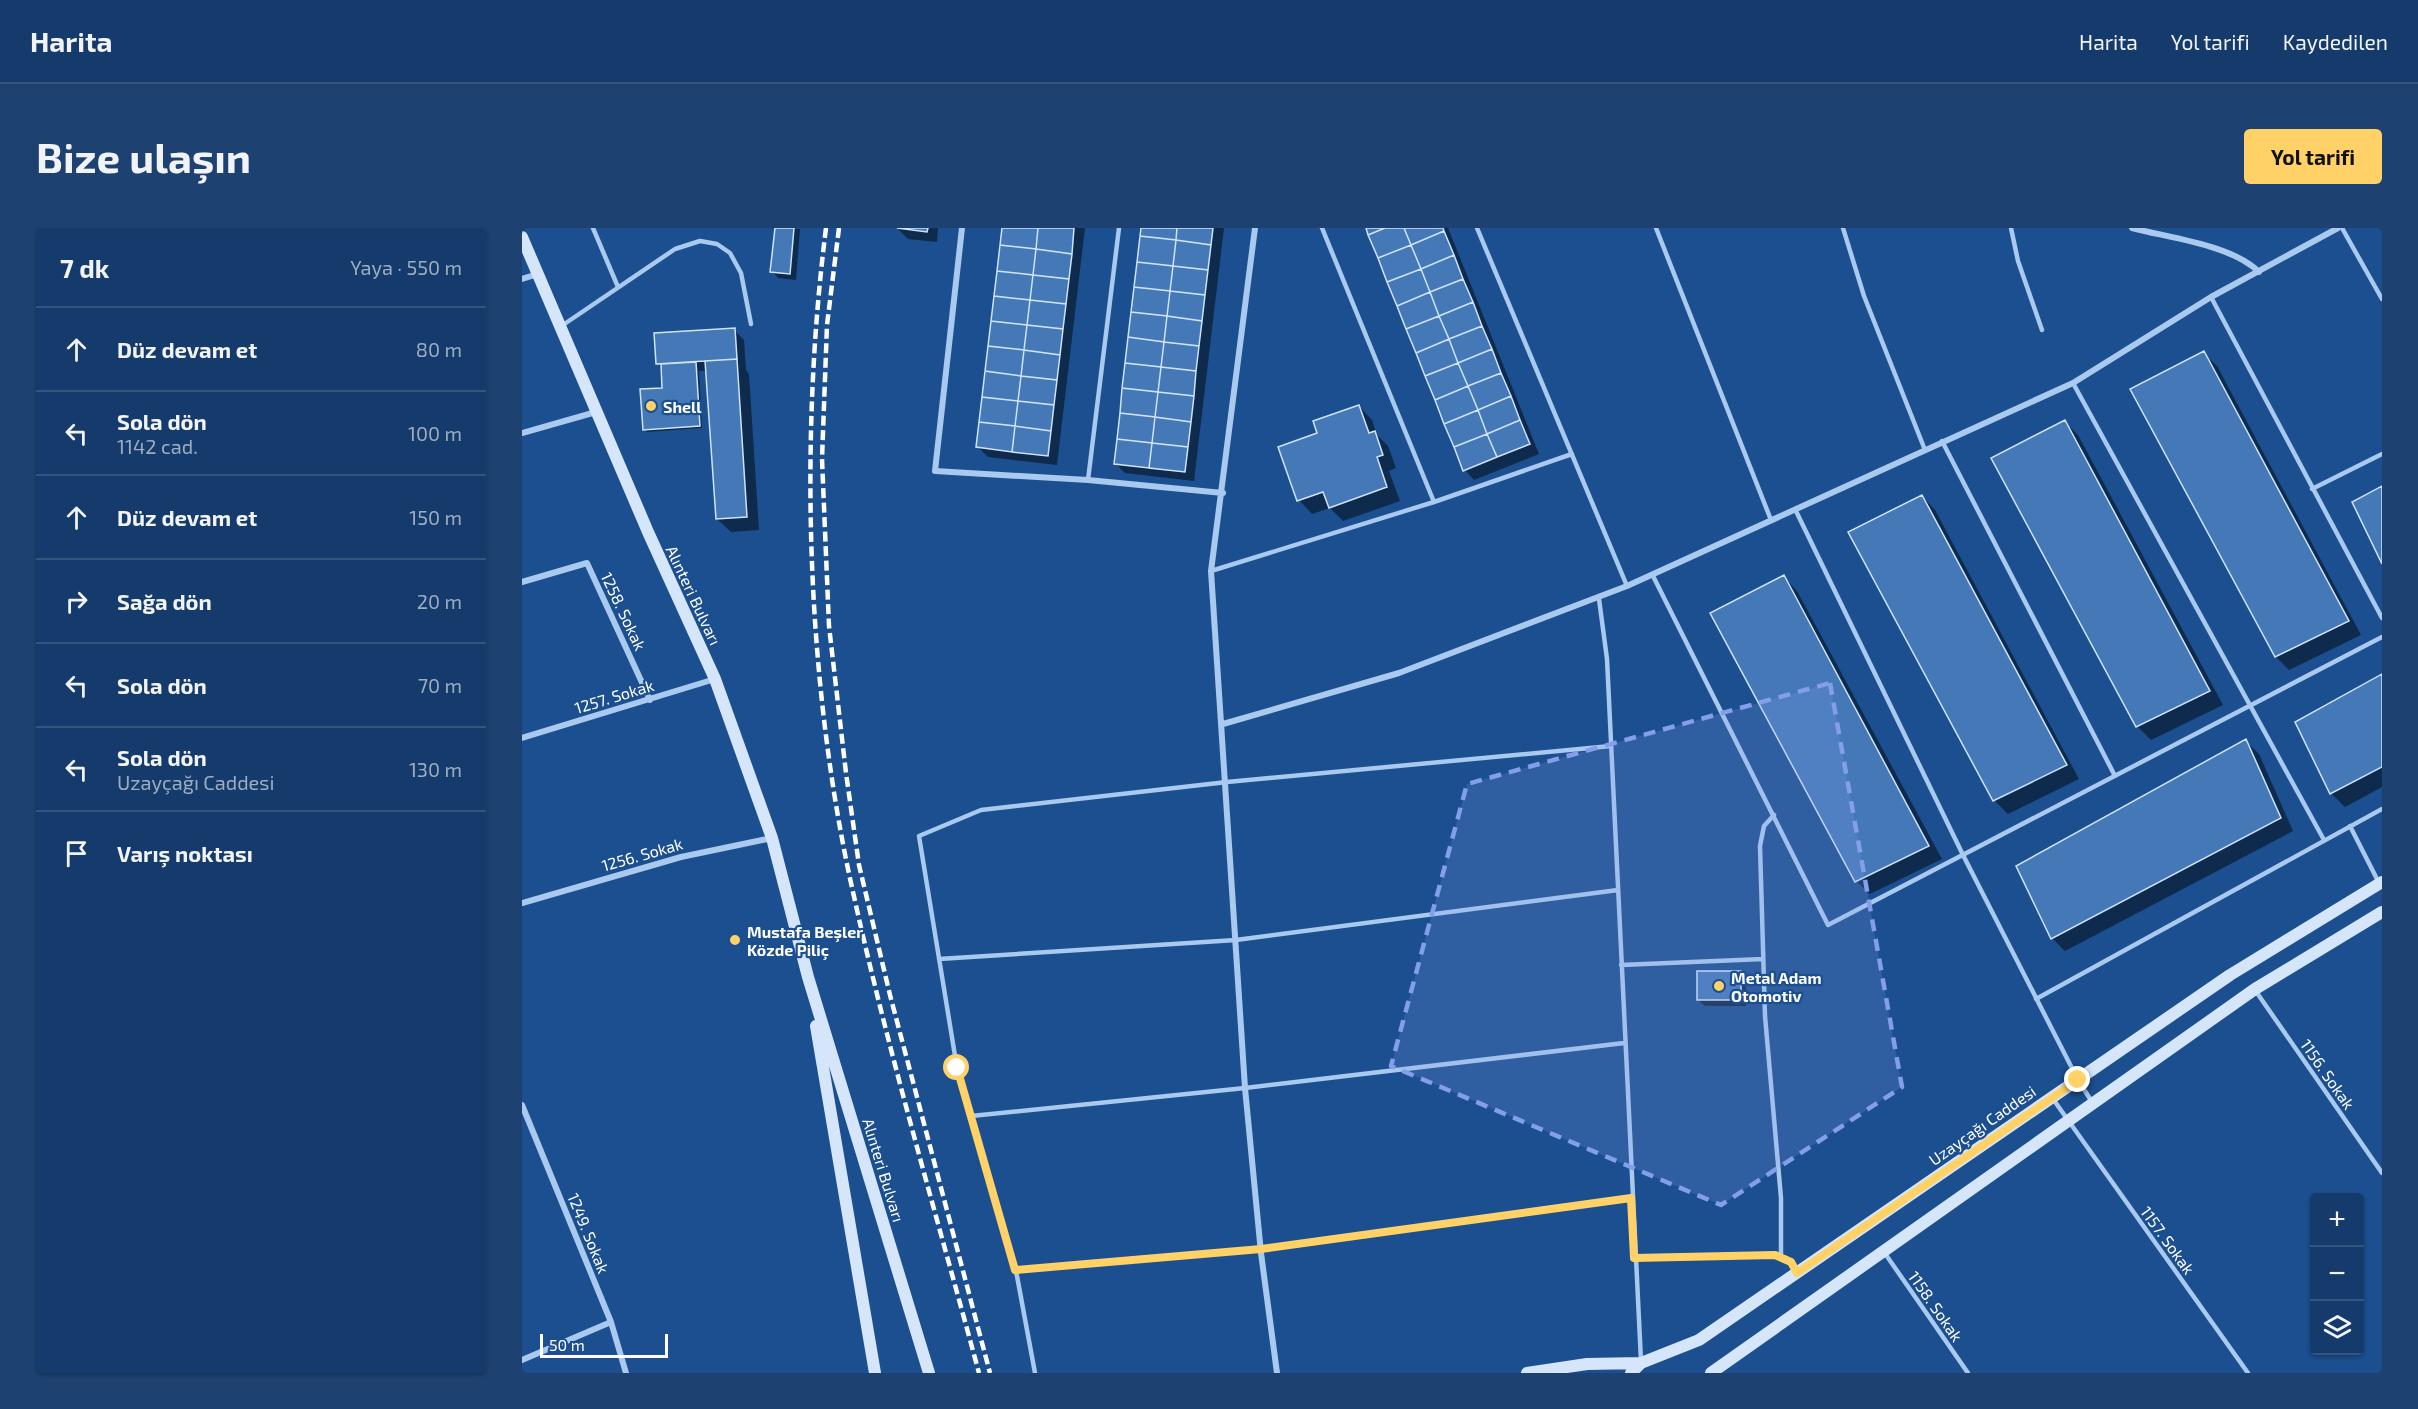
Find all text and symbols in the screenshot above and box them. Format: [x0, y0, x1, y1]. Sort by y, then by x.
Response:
text: Harita [30, 24, 112, 58]
text: Harita [2079, 29, 2138, 54]
text: Yol tarifi [2171, 29, 2250, 54]
text: Kaydedilen [2283, 29, 2388, 54]
button: Yol tarifi [2244, 129, 2382, 184]
text: Bize ulaşın [36, 131, 251, 181]
text: 7 dk [60, 252, 109, 283]
text: Yaya · 550 m [350, 255, 462, 279]
icon: ahead [60, 333, 93, 366]
text: Düz devam et [117, 336, 257, 362]
text: 80 m [416, 337, 462, 361]
place label: Shell [663, 397, 702, 416]
marker: Shell [644, 399, 658, 413]
text: Sola dön [117, 408, 207, 434]
icon: left [60, 417, 93, 450]
text: 100 m [408, 421, 462, 445]
text: 1142 cad. [117, 434, 198, 458]
icon: ahead [60, 501, 93, 534]
text: Düz devam et [117, 504, 257, 530]
text: 150 m [409, 505, 462, 529]
street label: Alınteri Bulvarı [663, 542, 725, 648]
street label: 1258. Sokak [598, 569, 650, 653]
icon: right [60, 585, 93, 618]
text: Sağa dön [117, 588, 212, 614]
text: 20 m [417, 589, 462, 613]
icon: left [60, 669, 93, 702]
text: Sola dön [117, 672, 207, 698]
text: 70 m [418, 673, 462, 697]
street label: 1257. Sokak [572, 675, 656, 717]
text: Sola dön [117, 744, 207, 770]
icon: left [60, 753, 93, 786]
text: 130 m [409, 757, 462, 781]
text: Uzayçağı Caddesi [117, 770, 275, 794]
street label: 1256. Sokak [599, 833, 685, 875]
icon: arrive [60, 837, 93, 870]
text: Varış noktası [117, 840, 253, 866]
place label: Mustafa Beşler Közde Piliç [747, 922, 863, 961]
marker: Mustafa Beşler Közde Piliç [728, 933, 742, 947]
place label: Metal Adam Otomotiv [1731, 968, 1822, 1005]
marker: Metal Adam Otomotiv [1712, 979, 1726, 993]
street label: 1156. Sokak [2297, 1035, 2359, 1113]
route start [943, 1054, 969, 1080]
route end [2064, 1066, 2090, 1092]
street label: Uzayçağı Caddesi [1925, 1081, 2040, 1170]
street label: Alınteri Bulvarı [859, 1116, 909, 1224]
street label: 1249. Sokak [564, 1190, 614, 1276]
map controls [2310, 1193, 2364, 1355]
button: + [2310, 1193, 2364, 1247]
street label: 1157. Sokak [2137, 1202, 2199, 1278]
button: − [2310, 1247, 2364, 1301]
street label: 1158. Sokak [1905, 1267, 1967, 1345]
button: layers [2310, 1301, 2364, 1355]
scale bar [540, 1331, 668, 1358]
text: 50 m [549, 1335, 585, 1354]

